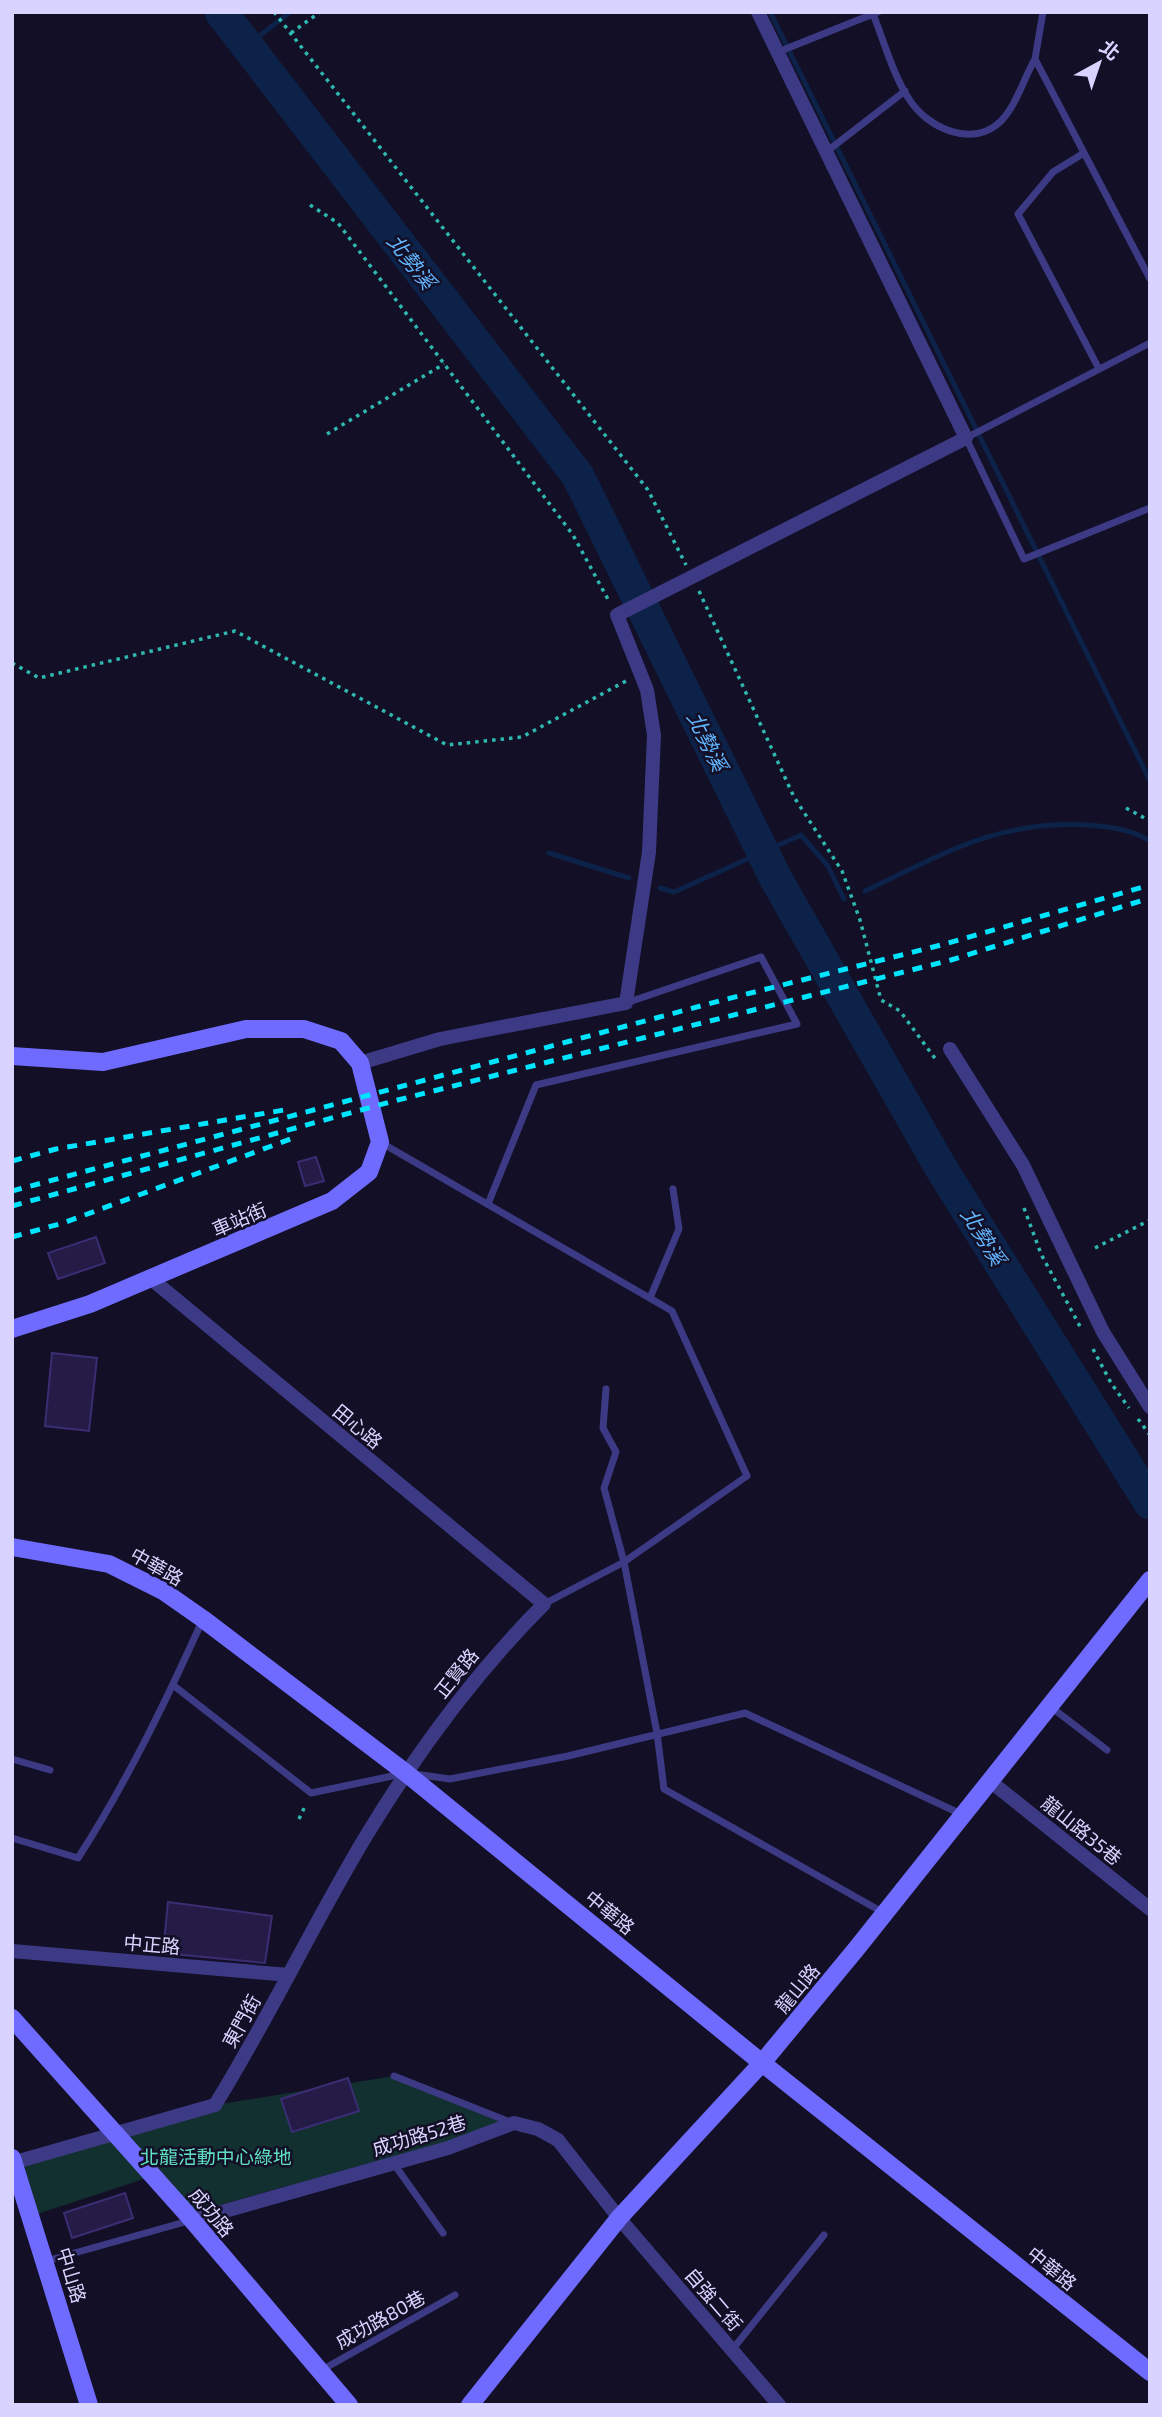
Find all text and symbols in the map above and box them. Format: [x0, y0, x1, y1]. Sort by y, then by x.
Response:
north arrow [1064, 28, 1134, 98]
text: 北 [1096, 35, 1125, 65]
water label: 北勢溪 [383, 228, 443, 296]
water label: 北勢溪 [683, 707, 734, 777]
street label: 車站街 [208, 1197, 270, 1241]
water label: 北勢溪 [957, 1203, 1013, 1272]
street label: 田心路 [329, 1399, 387, 1453]
street label: 中華路 [126, 1542, 188, 1590]
street label: 正賢路 [429, 1644, 483, 1702]
street label: 龍山路35巷 [1037, 1791, 1127, 1869]
street label: 中華路 [581, 1885, 639, 1939]
street label: 中正路 [123, 1930, 181, 1958]
street label: 龍山路 [770, 1959, 824, 2017]
street label: 東門街 [217, 1990, 265, 2052]
street label: 成功路52巷 [369, 2110, 469, 2160]
park label: 北龍活動中心綠地 [140, 2145, 292, 2168]
street label: 成功路 [185, 2183, 239, 2241]
street label: 中華路 [1023, 2241, 1081, 2295]
street label: 中山路 [53, 2244, 91, 2306]
street label: 自強二街 [680, 2263, 748, 2335]
street label: 成功路80巷 [331, 2285, 429, 2353]

